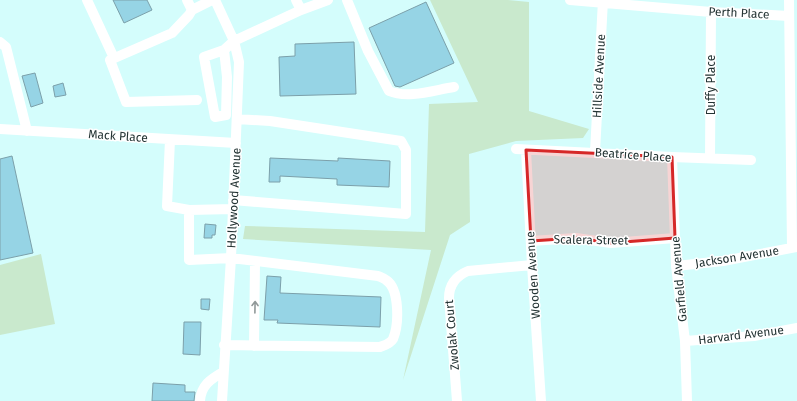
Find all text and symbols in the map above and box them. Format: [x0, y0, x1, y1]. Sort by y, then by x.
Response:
street label: Perth Place [708, 4, 770, 22]
street label: Hillside Avenue [590, 34, 608, 118]
street label: Duffy Place [704, 55, 718, 115]
street label: Mack Place [88, 127, 148, 145]
street label: Beatrice Place [594, 145, 672, 165]
street label: Hollywood Avenue [224, 147, 244, 249]
street label: Wooden Avenue [523, 231, 543, 319]
street label: Scalera Street [553, 232, 629, 248]
street label: Garfield Avenue [668, 236, 690, 322]
street label: Jackson Avenue [694, 243, 780, 271]
street label: Zwolak Court [442, 299, 462, 371]
one-way arrow [251, 301, 258, 314]
street label: Harvard Avenue [697, 323, 785, 347]

